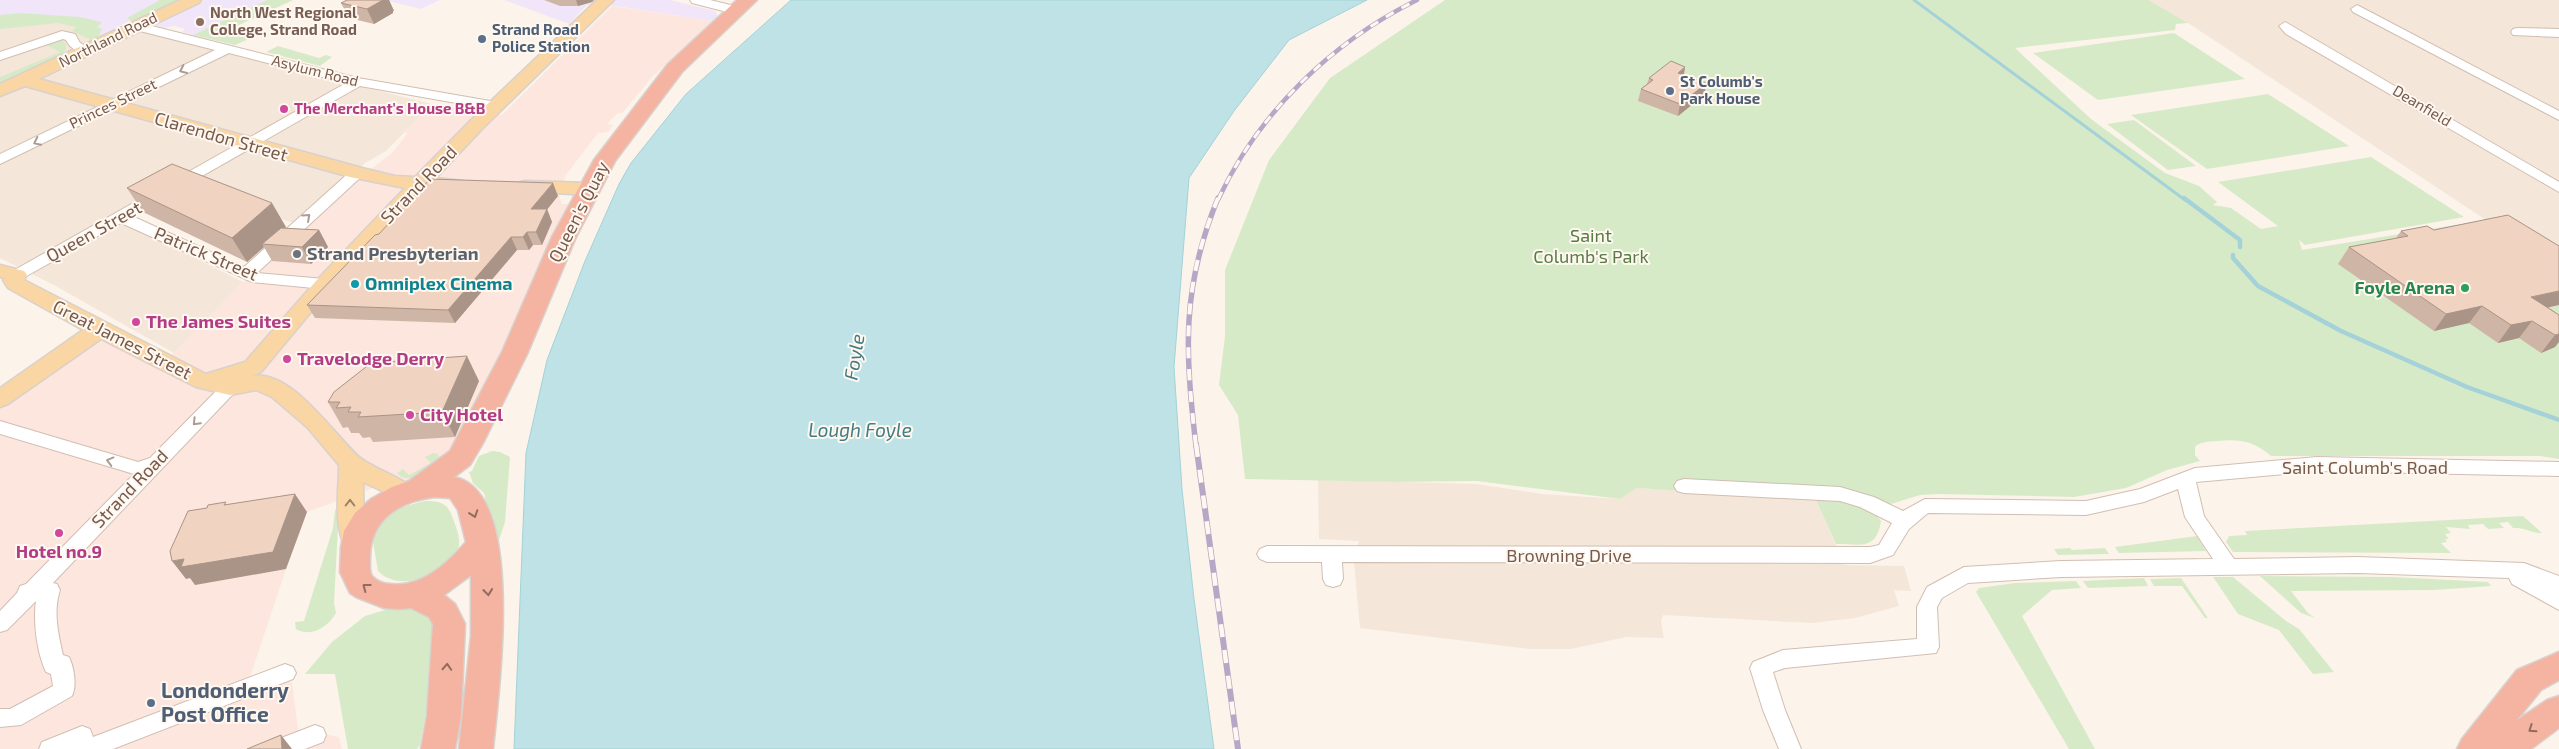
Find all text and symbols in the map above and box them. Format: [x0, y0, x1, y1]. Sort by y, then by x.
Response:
place label: North West Regional College, Strand Road [210, 3, 357, 38]
street label: Northland Road [55, 7, 160, 71]
marker: North West Regional College, Strand Road [194, 16, 206, 28]
place label: Strand Road Police Station [492, 20, 590, 55]
marker: Strand Road Police Station [476, 33, 488, 45]
street label: Asylum Road [270, 51, 361, 90]
one-way arrow [179, 64, 188, 74]
place label: St Columb's Park House [1680, 72, 1763, 107]
street label: Princes Street [66, 74, 160, 132]
street label: Deanfield [2390, 81, 2455, 130]
marker: St Columb's Park House [1664, 85, 1676, 97]
place label: The Merchant's House B&B [294, 99, 485, 117]
marker: The Merchant's House B&B [278, 103, 290, 115]
street label: Clarendon Street [152, 106, 291, 166]
one-way arrow [33, 136, 42, 146]
street label: Strand Road [376, 141, 461, 228]
street label: Queen's Quay [543, 157, 613, 266]
street label: Queen Street [42, 196, 145, 266]
one-way arrow [302, 214, 311, 223]
street label: Patrick Street [151, 221, 262, 285]
park label: Saint Columb's Park [1533, 224, 1649, 267]
place label: Strand Presbyterian [307, 242, 479, 264]
marker: Strand Presbyterian [291, 248, 303, 260]
place label: Omniplex Cinema [365, 272, 513, 294]
place label: Foyle Arena [2355, 276, 2455, 298]
marker: Omniplex Cinema [349, 278, 361, 290]
marker: Foyle Arena [2459, 282, 2471, 294]
street label: Great James Street [49, 295, 196, 384]
place label: The James Suites [146, 310, 291, 332]
marker: The James Suites [130, 316, 142, 328]
water label: Foyle [839, 332, 869, 382]
place label: Travelodge Derry [297, 347, 445, 369]
marker: Travelodge Derry [281, 353, 293, 365]
place label: City Hotel [420, 403, 503, 425]
marker: City Hotel [404, 409, 416, 421]
one-way arrow [193, 416, 202, 425]
water label: Lough Foyle [808, 418, 912, 442]
street label: Strand Road [87, 445, 172, 532]
one-way arrow [106, 456, 114, 467]
street label: Saint Columb's Road [2282, 456, 2448, 478]
one-way arrow [345, 499, 355, 506]
one-way arrow [468, 510, 478, 518]
marker: Hotel no.9 [53, 527, 65, 539]
place label: Hotel no.9 [16, 540, 102, 562]
street label: Browning Drive [1506, 544, 1632, 566]
one-way arrow [362, 584, 372, 593]
one-way arrow [482, 588, 493, 596]
one-way arrow [442, 663, 453, 671]
place label: Londonderry Post Office [161, 677, 289, 726]
marker: Londonderry Post Office [145, 697, 157, 709]
one-way arrow [2528, 722, 2537, 732]

